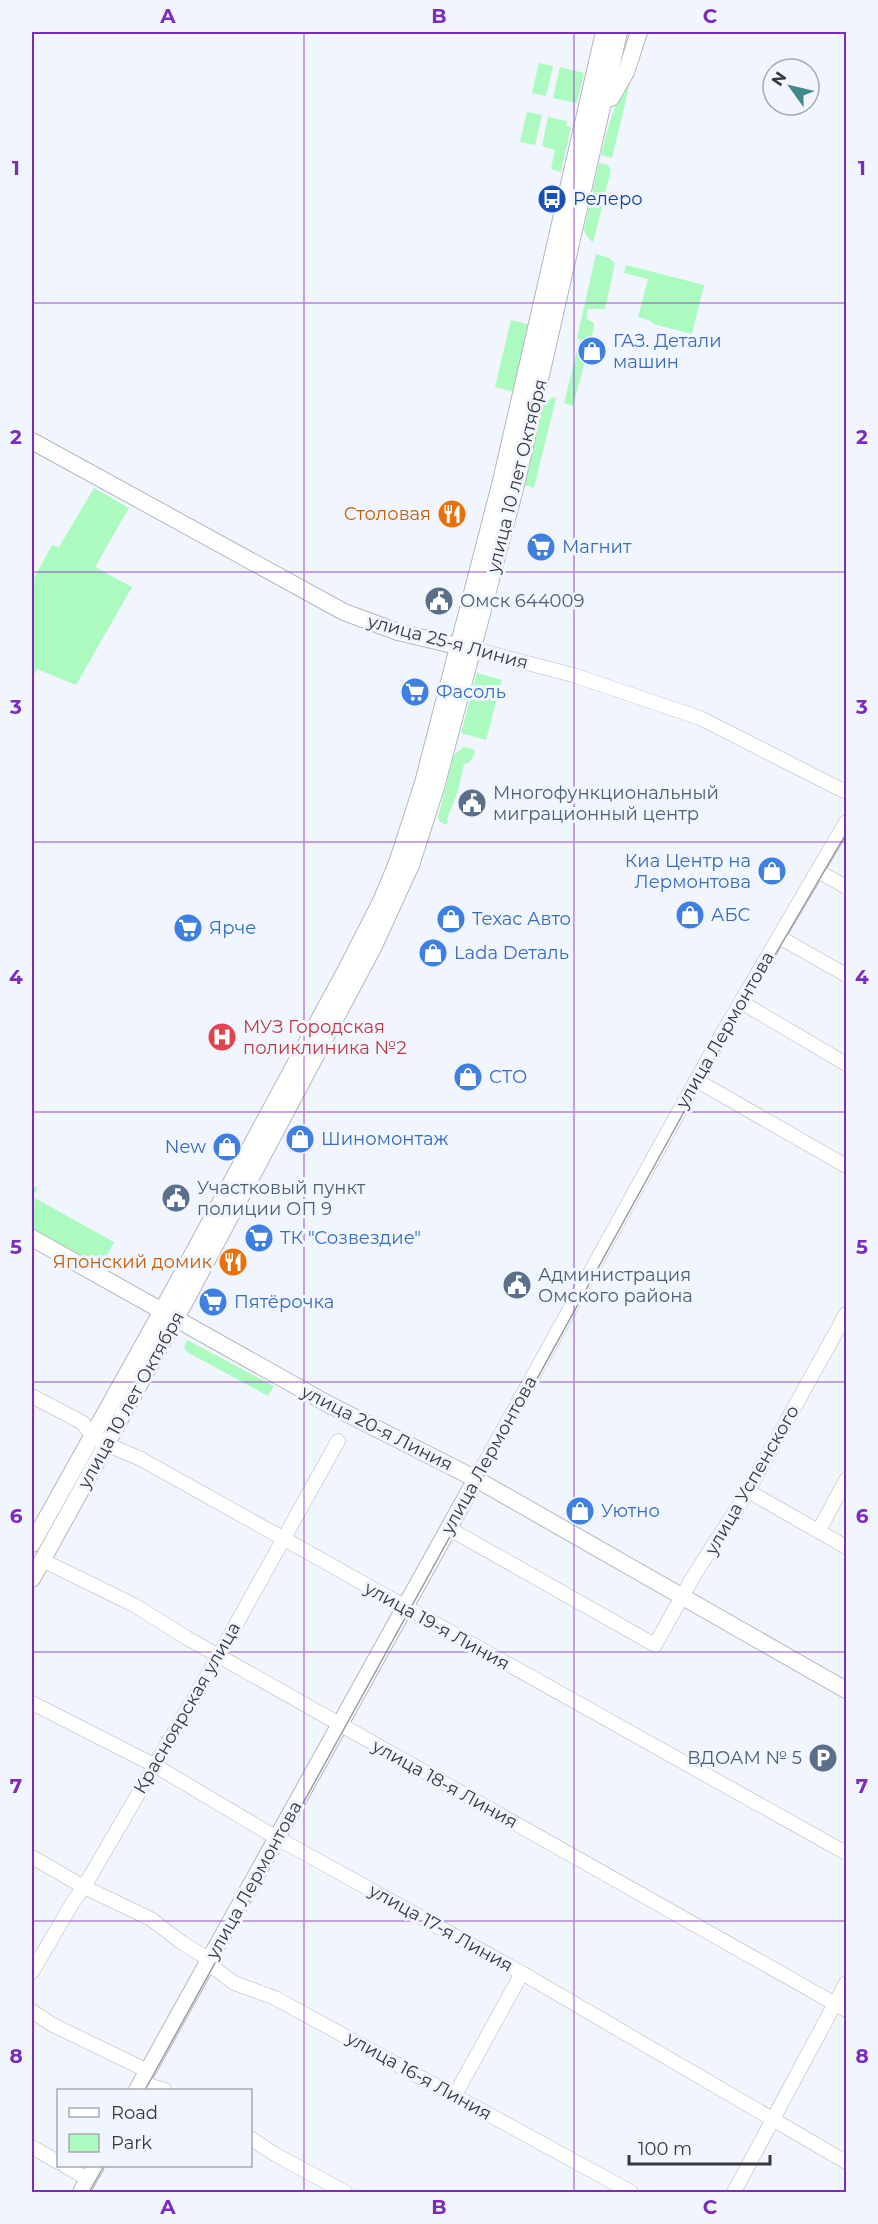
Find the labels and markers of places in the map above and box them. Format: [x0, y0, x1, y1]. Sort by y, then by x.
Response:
bus stop icon: Релеро [536, 183, 568, 215]
place label: Релеро [573, 188, 643, 210]
place label: ГАЗ. Детали машин [613, 330, 722, 373]
shop icon: ГАЗ. Детали машин [576, 335, 608, 367]
restaurant icon: Столовая [436, 498, 468, 530]
place label: Столовая [344, 503, 431, 525]
supermarket icon: Магнит [525, 531, 557, 563]
place label: Магнит [562, 536, 632, 558]
public building icon: Омск 644009 [423, 585, 455, 617]
place label: Омск 644009 [460, 590, 584, 612]
supermarket icon: Фасоль [399, 676, 431, 708]
place label: Фасоль [436, 681, 506, 703]
place label: Многофункциональный миграционный центр [493, 782, 719, 825]
public building icon: Многофункциональный миграционный центр [456, 787, 488, 819]
place label: Киа Центр на Лермонтова [625, 850, 751, 893]
shop icon: Киа Центр на Лермонтова [756, 855, 788, 887]
shop icon: АБС [674, 899, 706, 931]
shop icon: Техас Авто [435, 903, 467, 935]
place label: АБС [711, 904, 750, 926]
place label: Техас Авто [472, 908, 571, 930]
supermarket icon: Ярче [172, 912, 204, 944]
place label: Ярче [209, 917, 256, 939]
shop icon: Lada Dеталь [417, 937, 449, 969]
place label: Lada Dеталь [454, 942, 569, 964]
place label: МУЗ Городская поликлиника №2 [243, 1016, 407, 1059]
hospital icon: МУЗ Городская поликлиника №2 [206, 1021, 238, 1053]
shop icon: СТО [452, 1061, 484, 1093]
place label: СТО [489, 1066, 527, 1088]
shop icon: Шиномонтаж [284, 1123, 316, 1155]
place label: Шиномонтаж [321, 1128, 448, 1150]
shop icon: New [211, 1131, 243, 1163]
place label: New [165, 1136, 206, 1158]
place label: Участковый пункт полиции ОП 9 [197, 1177, 366, 1220]
public building icon: Участковый пункт полиции ОП 9 [160, 1182, 192, 1214]
supermarket icon: ТК "Созвездие" [243, 1222, 275, 1254]
place label: ТК "Созвездие" [280, 1227, 421, 1249]
restaurant icon: Японский домик [217, 1246, 249, 1278]
place label: Японский домик [53, 1251, 213, 1273]
place label: Администрация Омского района [538, 1264, 693, 1307]
public building icon: Администрация Омского района [501, 1269, 533, 1301]
supermarket icon: Пятёрочка [197, 1286, 229, 1318]
place label: Пятёрочка [234, 1291, 334, 1313]
shop icon: Уютно [564, 1495, 596, 1527]
place label: Уютно [601, 1500, 660, 1522]
parking icon: ВДОАМ № 5 [807, 1742, 839, 1774]
place label: ВДОАМ № 5 [687, 1747, 802, 1769]

